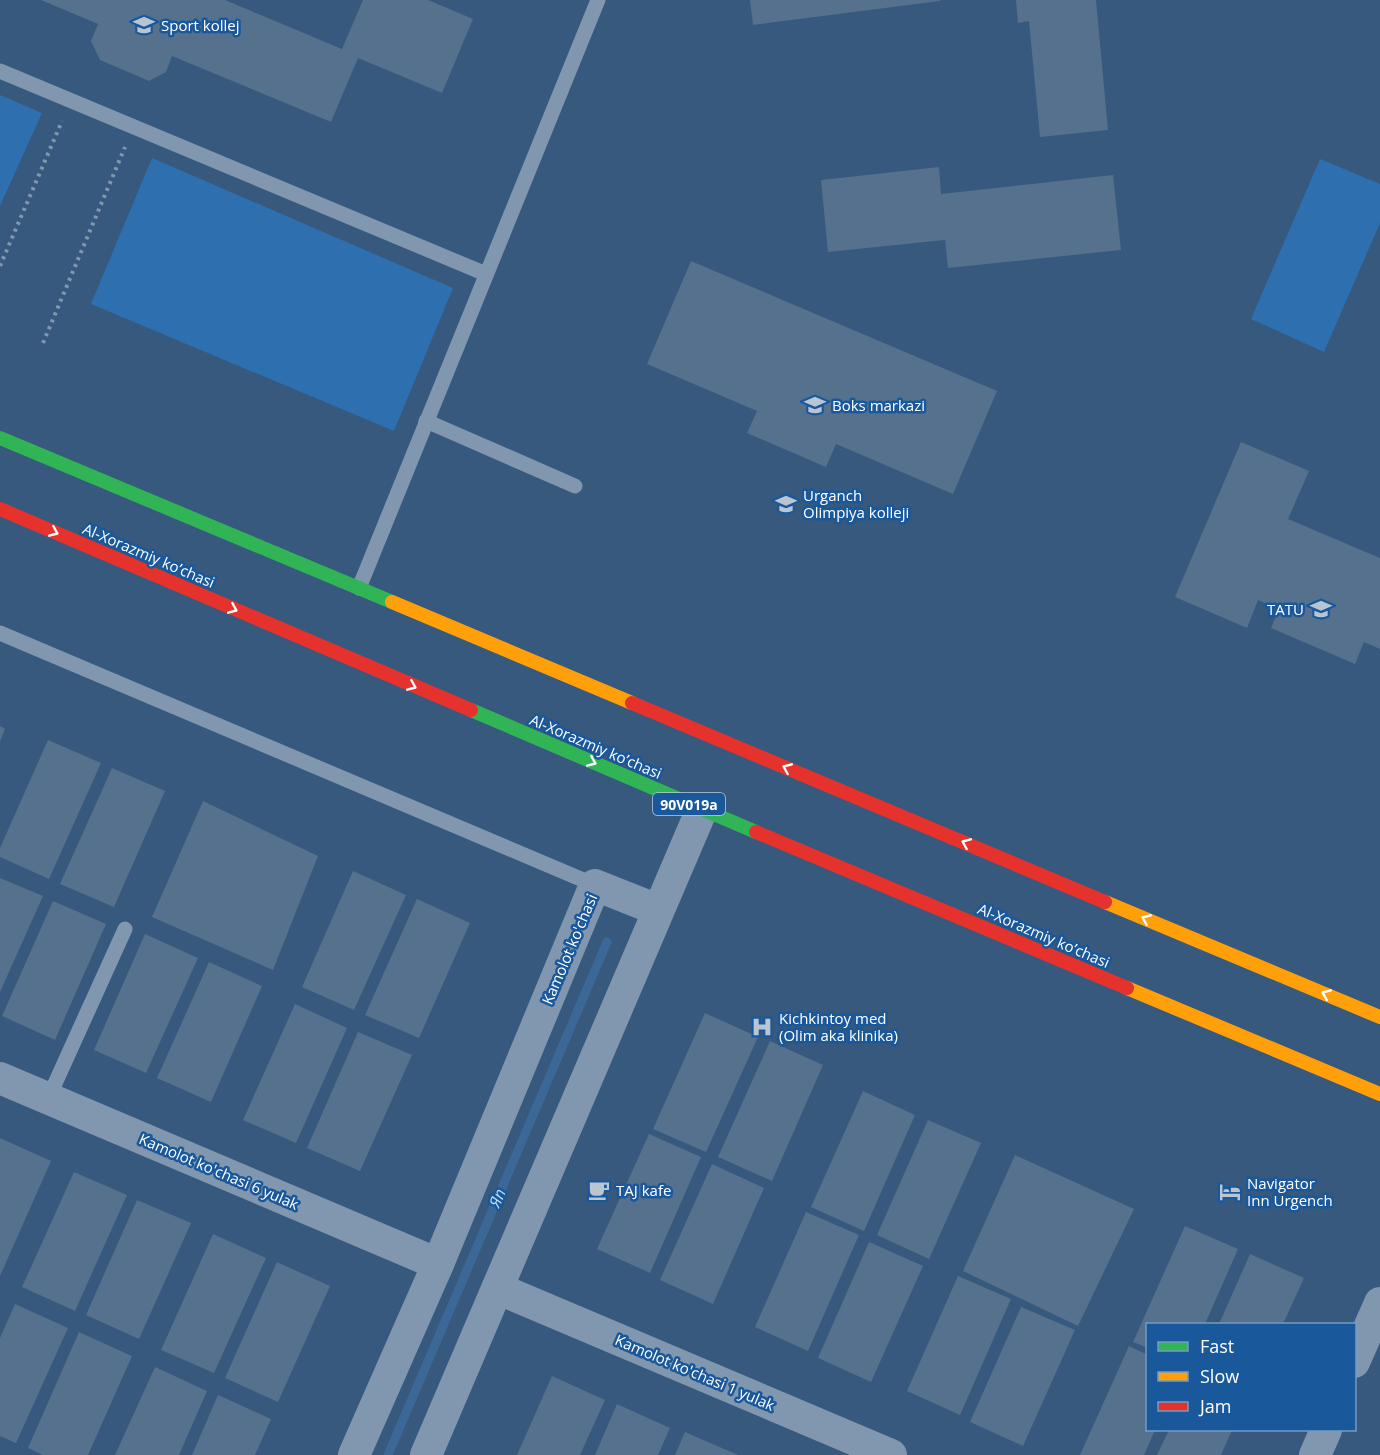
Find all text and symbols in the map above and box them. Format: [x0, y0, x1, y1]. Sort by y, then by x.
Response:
school or university icon: Sport kollej [132, 13, 156, 37]
place label: Sport kollej [161, 15, 240, 35]
school or university icon: Boks markazi [803, 393, 827, 417]
place label: Boks markazi [832, 395, 925, 415]
place label: Urganch Olimpiya kolleji [803, 485, 909, 522]
school or university icon: Urganch Olimpiya kolleji [774, 492, 798, 516]
street label: Al-Xorazmiy ko’chasi [80, 518, 218, 592]
one-way arrow [47, 525, 58, 537]
school or university icon: TATU [1309, 597, 1333, 621]
place label: TATU [1267, 599, 1304, 619]
one-way arrow [227, 602, 238, 614]
one-way arrow [406, 679, 417, 691]
street label: Al-Xorazmiy ko’chasi [527, 709, 665, 783]
one-way arrow [585, 755, 596, 767]
one-way arrow [782, 763, 793, 775]
road number: 90V019a [653, 793, 725, 815]
one-way arrow [962, 838, 973, 850]
street label: Kamolot ko'chasi [537, 891, 601, 1007]
street label: Al-Xorazmiy ko’chasi [975, 898, 1113, 972]
one-way arrow [1142, 914, 1153, 926]
one-way arrow [1321, 989, 1332, 1001]
place label: Kichkintoy med (Olim aka klinika) [779, 1008, 898, 1045]
hospital icon: Kichkintoy med (Olim aka klinika) [750, 1015, 774, 1039]
street label: Kamolot ko'chasi 6 yulak [136, 1128, 302, 1214]
place label: Navigator Inn Urgench [1247, 1173, 1333, 1210]
cafe icon: TAJ kafe [587, 1178, 611, 1202]
place label: TAJ kafe [616, 1180, 671, 1200]
hotel icon: Navigator Inn Urgench [1218, 1180, 1242, 1204]
water label: Яп [483, 1185, 511, 1212]
legend [1146, 1323, 1356, 1431]
street label: Kamolot ko'chasi 1 yulak [612, 1329, 778, 1415]
text: Fast [1200, 1334, 1234, 1358]
text: Slow [1200, 1364, 1239, 1388]
text: Jam [1198, 1394, 1232, 1418]

